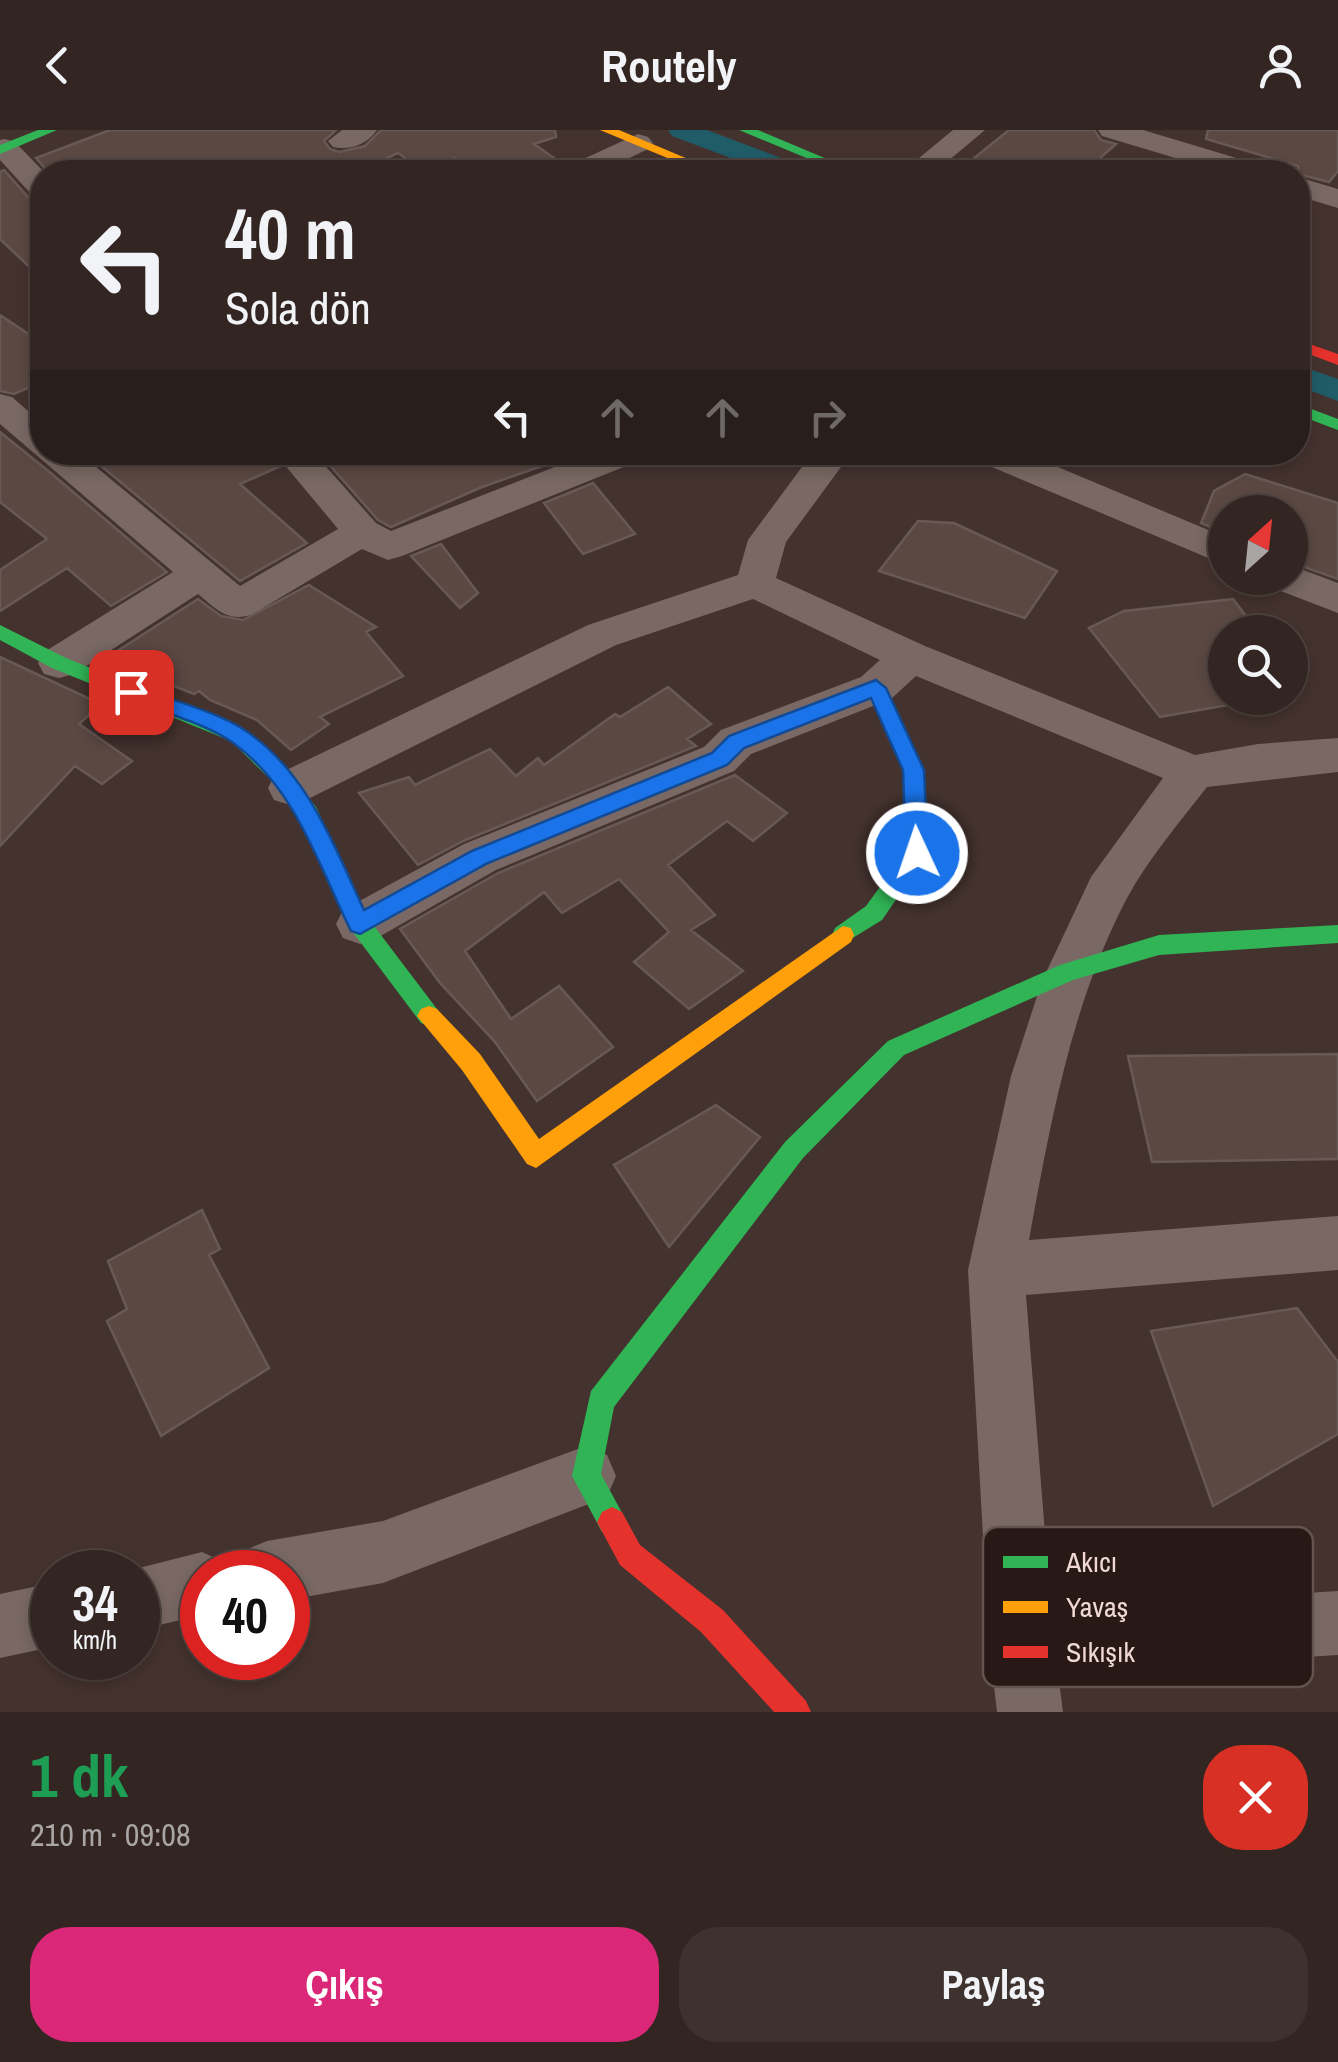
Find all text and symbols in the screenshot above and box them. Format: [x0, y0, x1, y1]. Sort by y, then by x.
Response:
text: Routely [601, 35, 737, 96]
icon: back [30, 38, 85, 93]
icon: person [1253, 38, 1308, 93]
text: 40 m [225, 187, 356, 281]
icon: left [60, 200, 190, 330]
text: Sola dön [225, 277, 371, 338]
icon: left [485, 390, 540, 445]
icon: ahead [590, 390, 645, 445]
icon: ahead [695, 390, 750, 445]
icon: right [800, 390, 855, 445]
north arrow [1208, 495, 1308, 595]
map controls [1208, 495, 1308, 715]
button: search [1208, 615, 1308, 715]
pin [89, 650, 174, 735]
icon: arrive [104, 665, 159, 720]
position arrow [865, 801, 969, 905]
legend [983, 1527, 1313, 1687]
text: Akıcı [1065, 1543, 1117, 1581]
speed limit sign: 40 [180, 1550, 310, 1680]
text: 34 [72, 1569, 118, 1637]
text: Yavaş [1066, 1588, 1128, 1626]
text: km/h [73, 1623, 117, 1657]
text: Sıkışık [1066, 1633, 1135, 1671]
text: 1 dk [30, 1735, 128, 1816]
button: close [1203, 1745, 1308, 1850]
text: 210 m · 09:08 [30, 1813, 190, 1856]
button: Çıkış [30, 1927, 659, 2042]
button: Paylaş [679, 1927, 1308, 2042]

